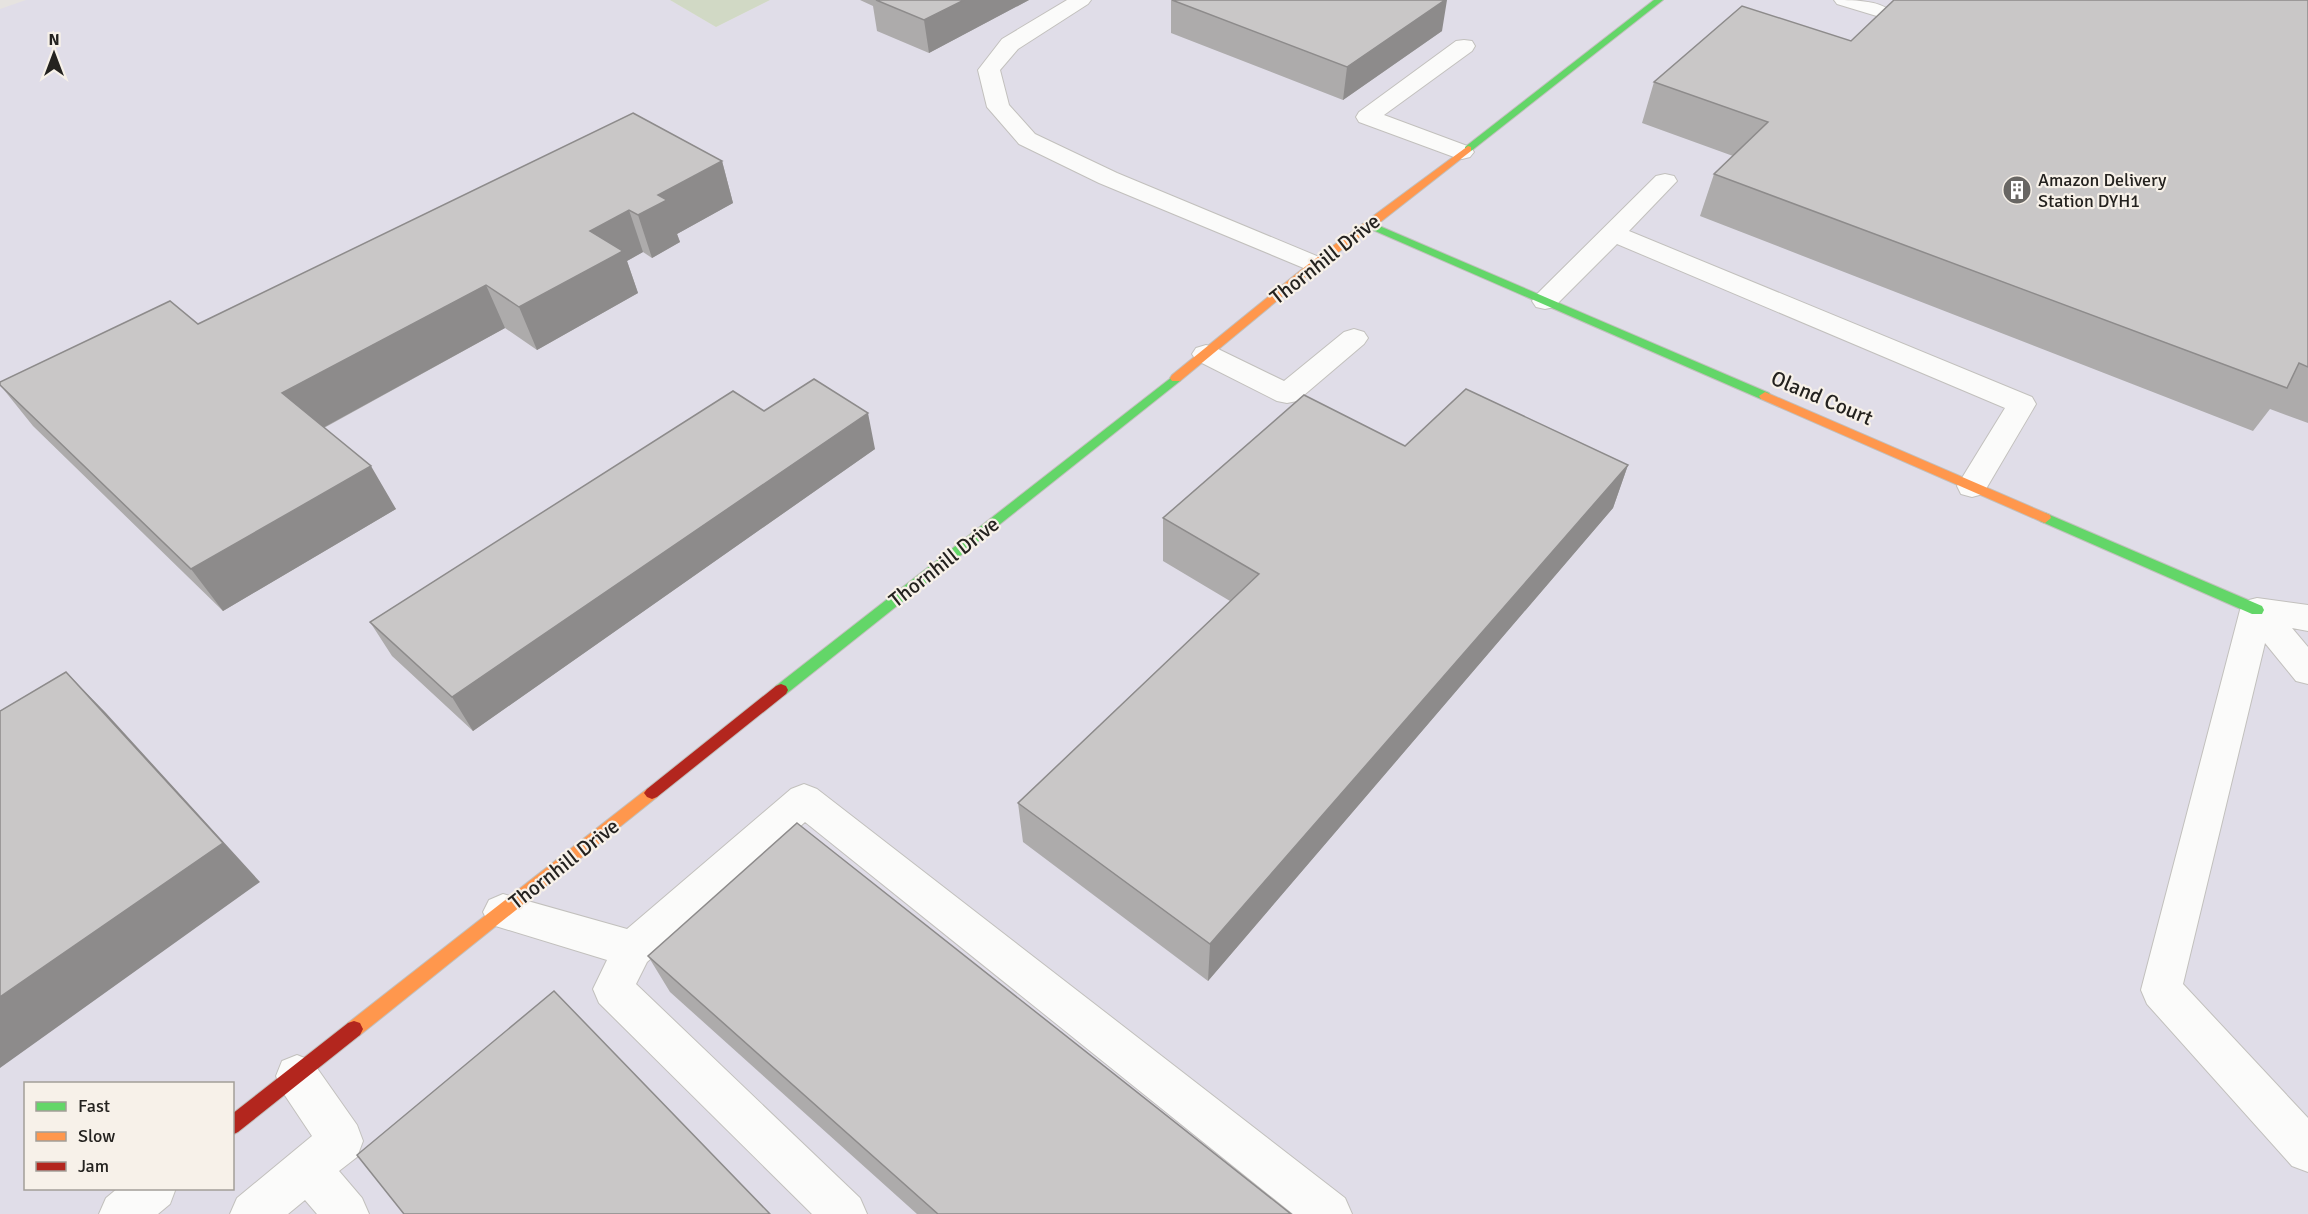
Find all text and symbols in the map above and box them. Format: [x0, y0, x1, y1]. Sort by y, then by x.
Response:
north arrow [24, 24, 84, 84]
text: N [48, 30, 60, 50]
place label: Amazon Delivery Station DYH1 [2038, 169, 2167, 212]
building icon: Amazon Delivery Station DYH1 [2001, 174, 2033, 206]
street label: Thornhill Drive [1265, 208, 1385, 310]
street label: Oland Court [1767, 365, 1877, 431]
street label: Thornhill Drive [884, 511, 1004, 613]
street label: Thornhill Drive [504, 813, 624, 915]
legend [24, 1082, 234, 1190]
text: Fast [78, 1095, 110, 1117]
text: Slow [78, 1125, 115, 1147]
text: Jam [78, 1155, 109, 1177]

